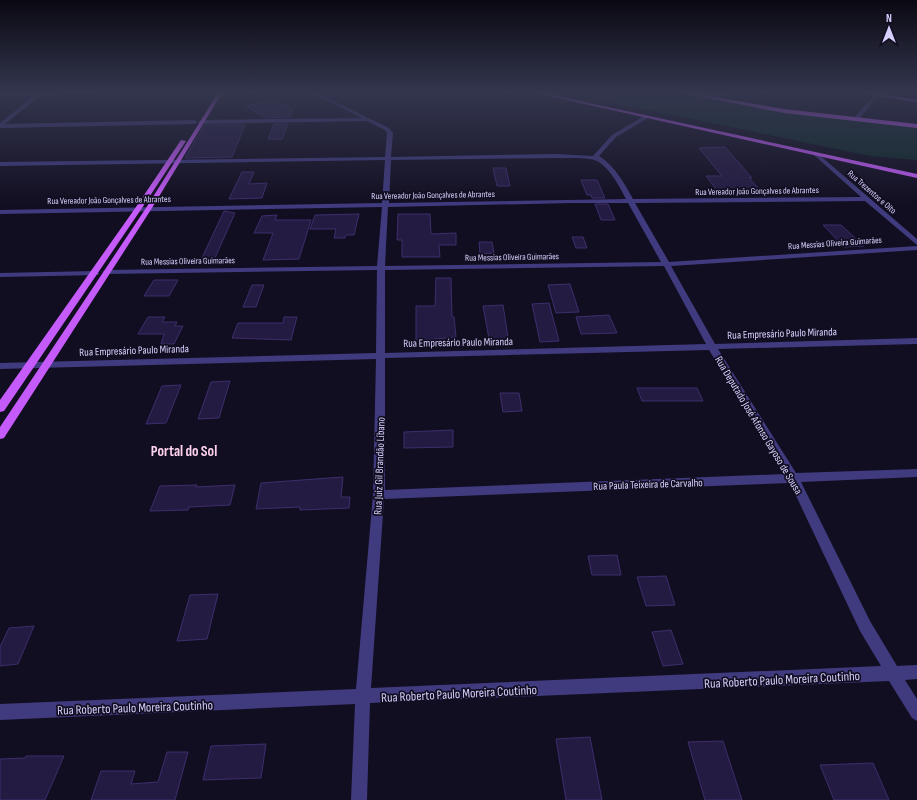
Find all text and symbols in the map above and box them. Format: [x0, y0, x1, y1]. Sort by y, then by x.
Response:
north arrow [869, 8, 909, 48]
text: N [886, 12, 892, 25]
street label: Rua Trezentos e Oito [845, 168, 899, 217]
street label: Rua Vereador João Gonçalves de Abrantes [695, 185, 819, 198]
street label: Rua Vereador João Gonçalves de Abrantes [371, 189, 495, 202]
street label: Rua Vereador João Gonçalves de Abrantes [47, 194, 171, 207]
street label: Rua Messias Oliveira Guimarães [788, 235, 882, 252]
street label: Rua Messias Oliveira Guimarães [465, 251, 559, 264]
street label: Rua Messias Oliveira Guimarães [141, 255, 235, 268]
street label: Rua Empresário Paulo Miranda [727, 325, 837, 342]
street label: Rua Empresário Paulo Miranda [403, 335, 513, 350]
street label: Rua Empresário Paulo Miranda [79, 342, 189, 359]
street label: Rua Deputado José Afonso Gayoso de Sousa [712, 354, 805, 497]
street label: Rua Juiz Gil Brandão Líbano [371, 417, 388, 515]
district label: Portal do Sol [151, 442, 217, 461]
street label: Rua Paula Teixeira de Carvalho [593, 476, 703, 493]
street label: Rua Roberto Paulo Moreira Coutinho [704, 668, 860, 692]
street label: Rua Roberto Paulo Moreira Coutinho [381, 682, 537, 706]
street label: Rua Roberto Paulo Moreira Coutinho [57, 697, 213, 719]

